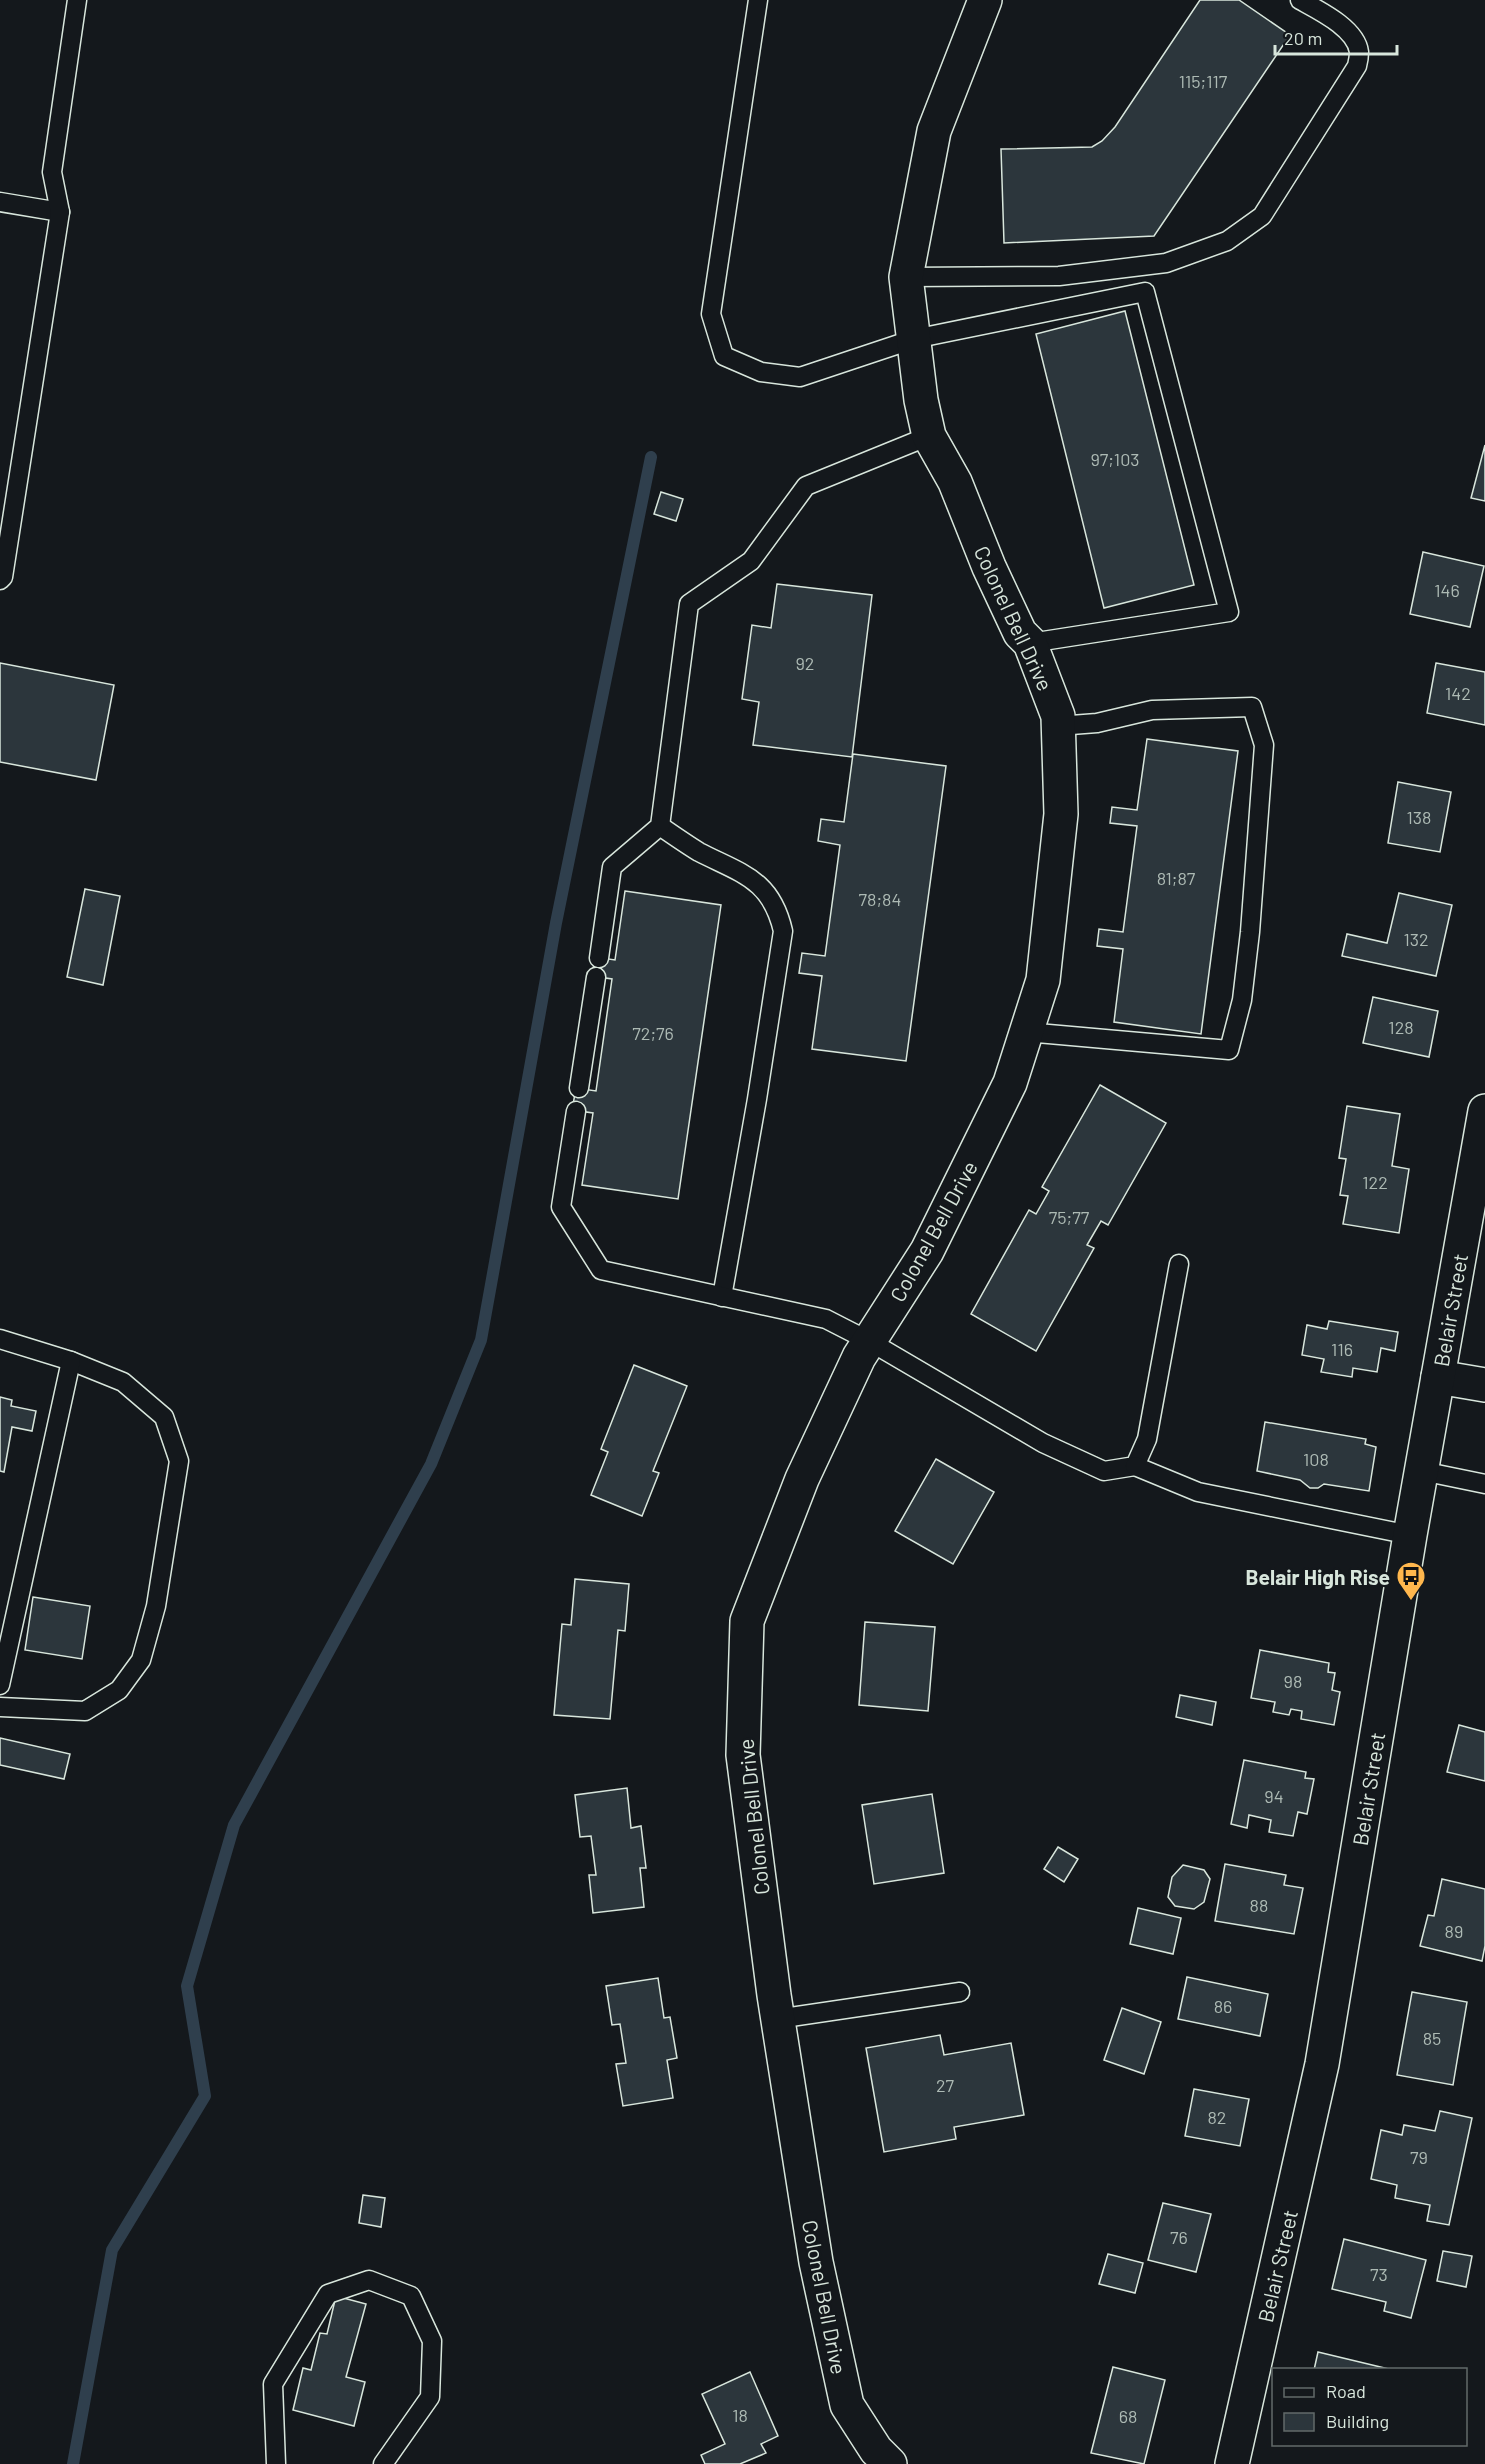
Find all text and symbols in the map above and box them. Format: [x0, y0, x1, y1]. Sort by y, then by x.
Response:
scale bar [1275, 18, 1396, 56]
text: 20 m [1284, 27, 1322, 49]
house number: 115;117 [1179, 70, 1228, 92]
house number: 97;103 [1090, 448, 1140, 470]
street label: Colonel Bell Drive [970, 542, 1058, 694]
house number: 146 [1434, 579, 1460, 601]
house number: 92 [795, 652, 815, 674]
house number: 142 [1445, 682, 1471, 704]
house number: 138 [1407, 806, 1431, 828]
house number: 81;87 [1157, 867, 1196, 889]
house number: 78;84 [859, 888, 901, 910]
house number: 132 [1403, 928, 1429, 950]
house number: 128 [1388, 1016, 1414, 1038]
house number: 72;76 [632, 1022, 674, 1044]
street label: Colonel Bell Drive [884, 1156, 982, 1306]
house number: 122 [1362, 1171, 1388, 1193]
house number: 75;77 [1049, 1206, 1090, 1228]
street label: Belair Street [1428, 1251, 1472, 1369]
house number: 116 [1331, 1338, 1353, 1360]
house number: 108 [1303, 1448, 1329, 1470]
bus stop icon: Belair High Rise [1395, 1560, 1427, 1602]
place label: Belair High Rise [1246, 1564, 1390, 1589]
house number: 98 [1284, 1670, 1302, 1692]
street label: Belair Street [1347, 1731, 1389, 1847]
street label: Colonel Bell Drive [732, 1738, 774, 1896]
house number: 94 [1264, 1785, 1284, 1807]
house number: 88 [1250, 1894, 1268, 1916]
house number: 89 [1445, 1920, 1463, 1942]
house number: 86 [1214, 1995, 1232, 2017]
house number: 85 [1423, 2027, 1441, 2049]
house number: 27 [936, 2074, 955, 2096]
house number: 82 [1207, 2106, 1227, 2128]
house number: 79 [1410, 2146, 1428, 2168]
street label: Belair Street [1252, 2207, 1302, 2325]
street label: Colonel Bell Drive [798, 2218, 852, 2376]
house number: 76 [1170, 2226, 1188, 2248]
house number: 73 [1370, 2263, 1388, 2285]
legend [1272, 2368, 1467, 2446]
text: Road [1326, 2380, 1366, 2402]
house number: 18 [732, 2404, 748, 2426]
house number: 68 [1119, 2405, 1137, 2427]
text: Building [1326, 2410, 1389, 2432]

